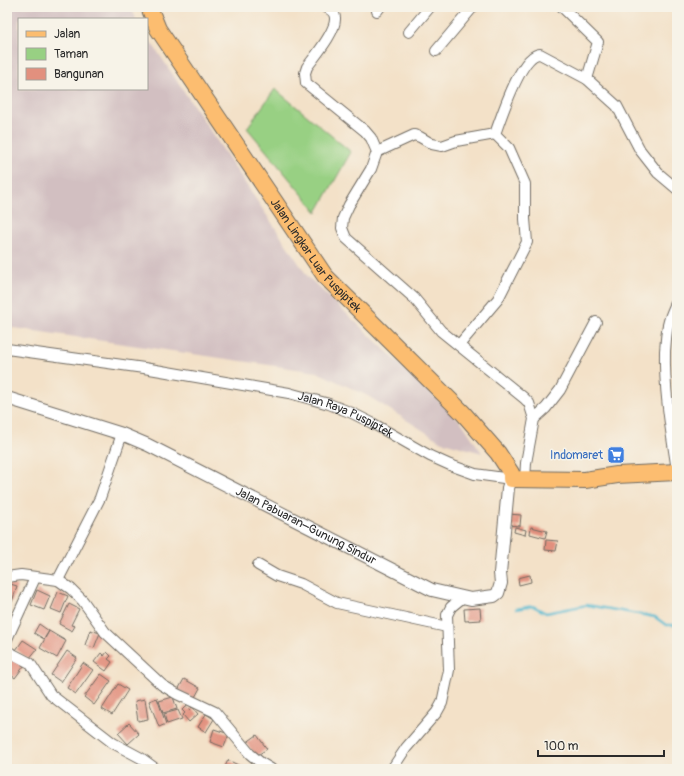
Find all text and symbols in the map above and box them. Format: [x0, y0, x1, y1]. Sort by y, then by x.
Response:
legend [18, 18, 148, 90]
text: Jalan [54, 27, 80, 42]
text: Taman [54, 47, 88, 62]
text: Bangunan [54, 67, 104, 82]
street label: Jalan Lingkar Luar Puspiptek [267, 196, 364, 316]
street label: Jalan Raya Puspiptek [296, 389, 395, 441]
supermarket icon: Indomaret [606, 445, 626, 465]
place label: Indomaret [550, 448, 603, 463]
street label: Jalan Pabuaran–Gunung Sindur [233, 484, 379, 569]
scale bar [538, 732, 664, 758]
text: 100 m [544, 739, 579, 754]

